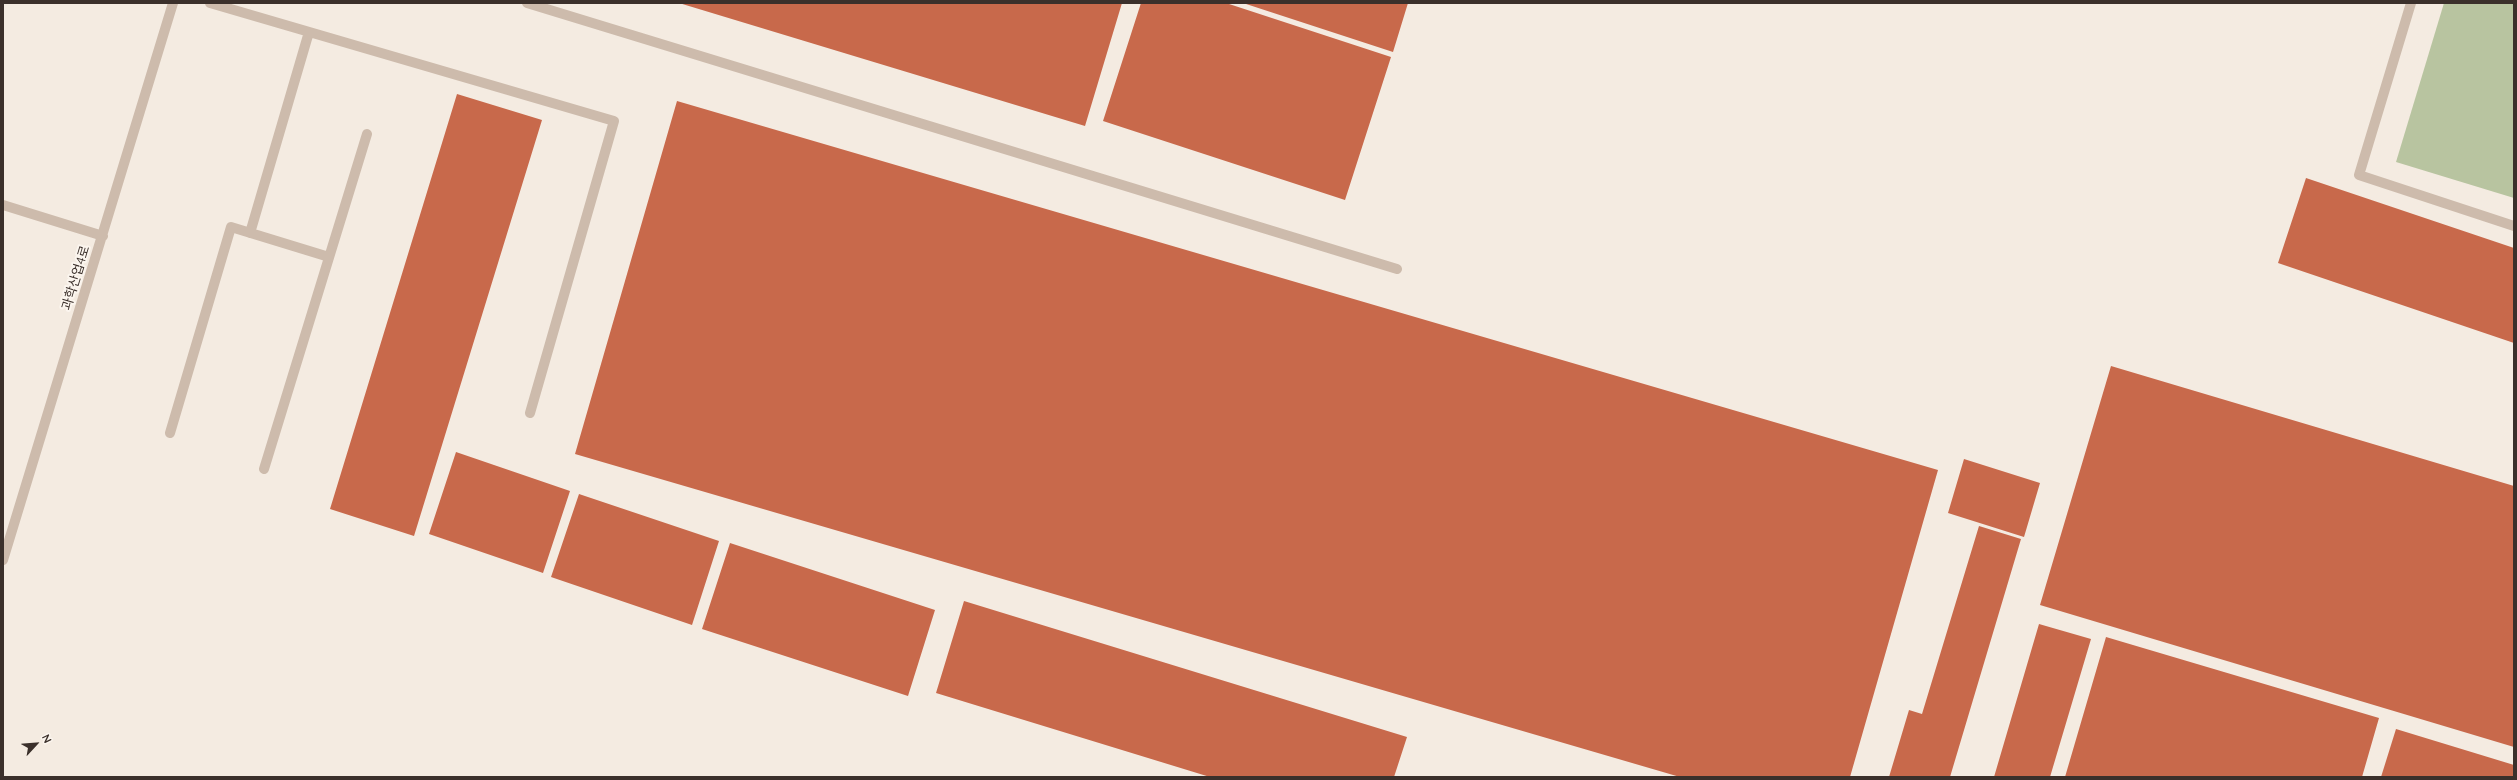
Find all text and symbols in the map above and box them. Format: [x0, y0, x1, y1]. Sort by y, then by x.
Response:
street label: 과학산업4로 [59, 244, 93, 312]
north arrow [16, 724, 56, 764]
text: N [39, 732, 55, 745]

